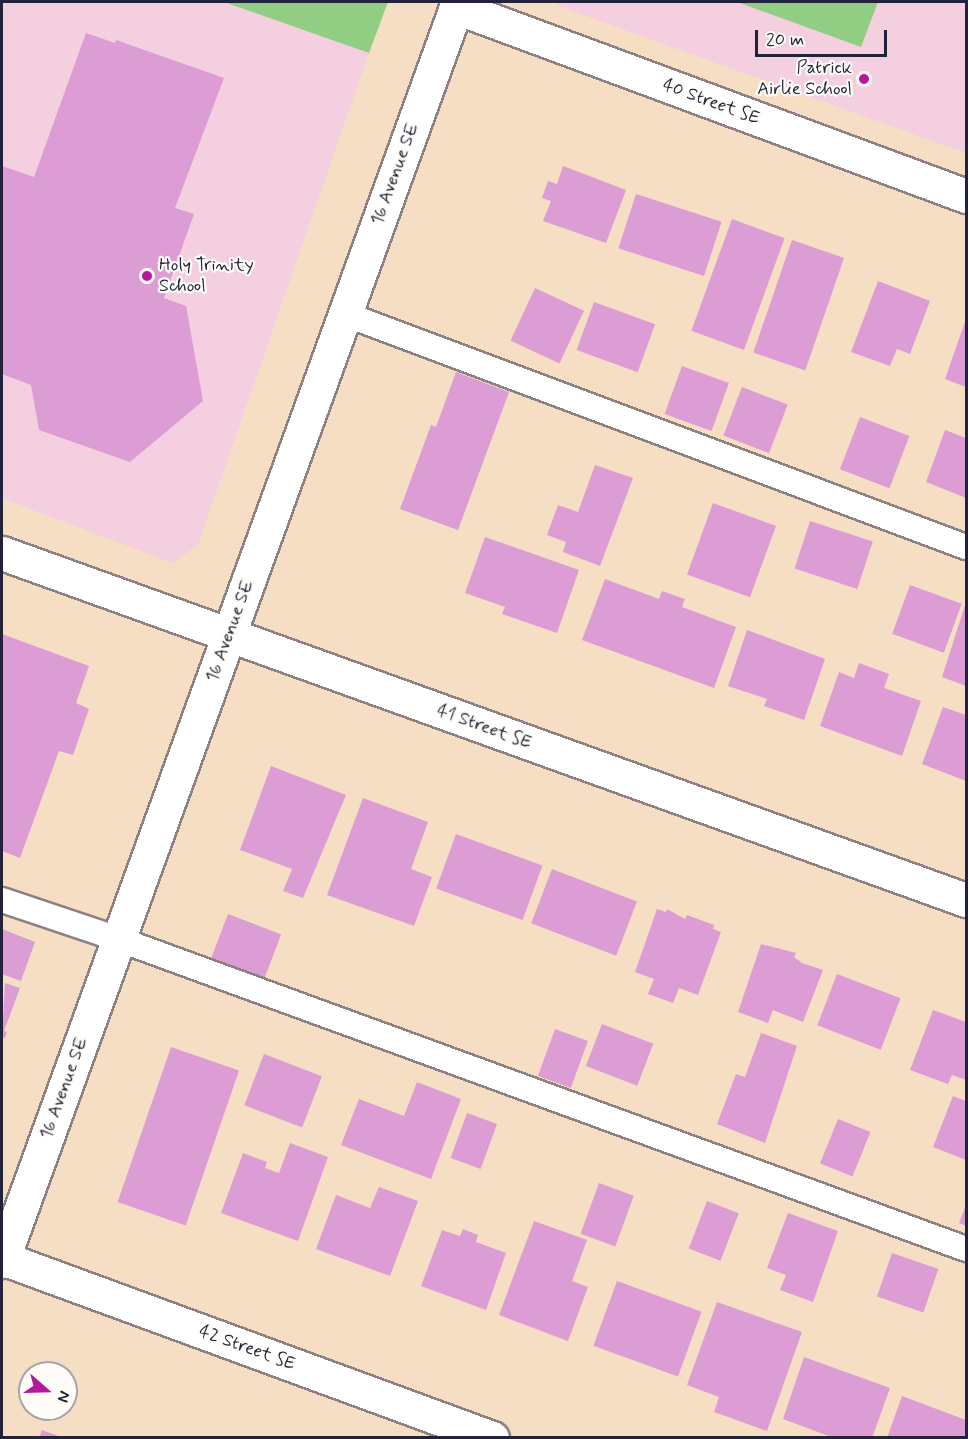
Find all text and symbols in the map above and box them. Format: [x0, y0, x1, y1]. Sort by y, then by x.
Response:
scale bar [758, 18, 890, 56]
text: 20 m [766, 28, 804, 52]
place label: Patrick Airlie School [757, 58, 852, 100]
marker: Patrick Airlie School [857, 72, 871, 86]
street label: 40 Street SE [659, 74, 763, 130]
street label: 16 Avenue SE [367, 121, 423, 227]
place label: Holy Trinity School [159, 255, 254, 298]
marker: Holy Trinity School [140, 269, 154, 283]
street label: 16 Avenue SE [202, 578, 258, 684]
street label: 41 Street SE [433, 700, 535, 754]
street label: 16 Avenue SE [36, 1035, 92, 1141]
street label: 42 Street SE [196, 1320, 298, 1376]
north arrow [18, 1361, 78, 1421]
text: N [52, 1388, 75, 1405]

